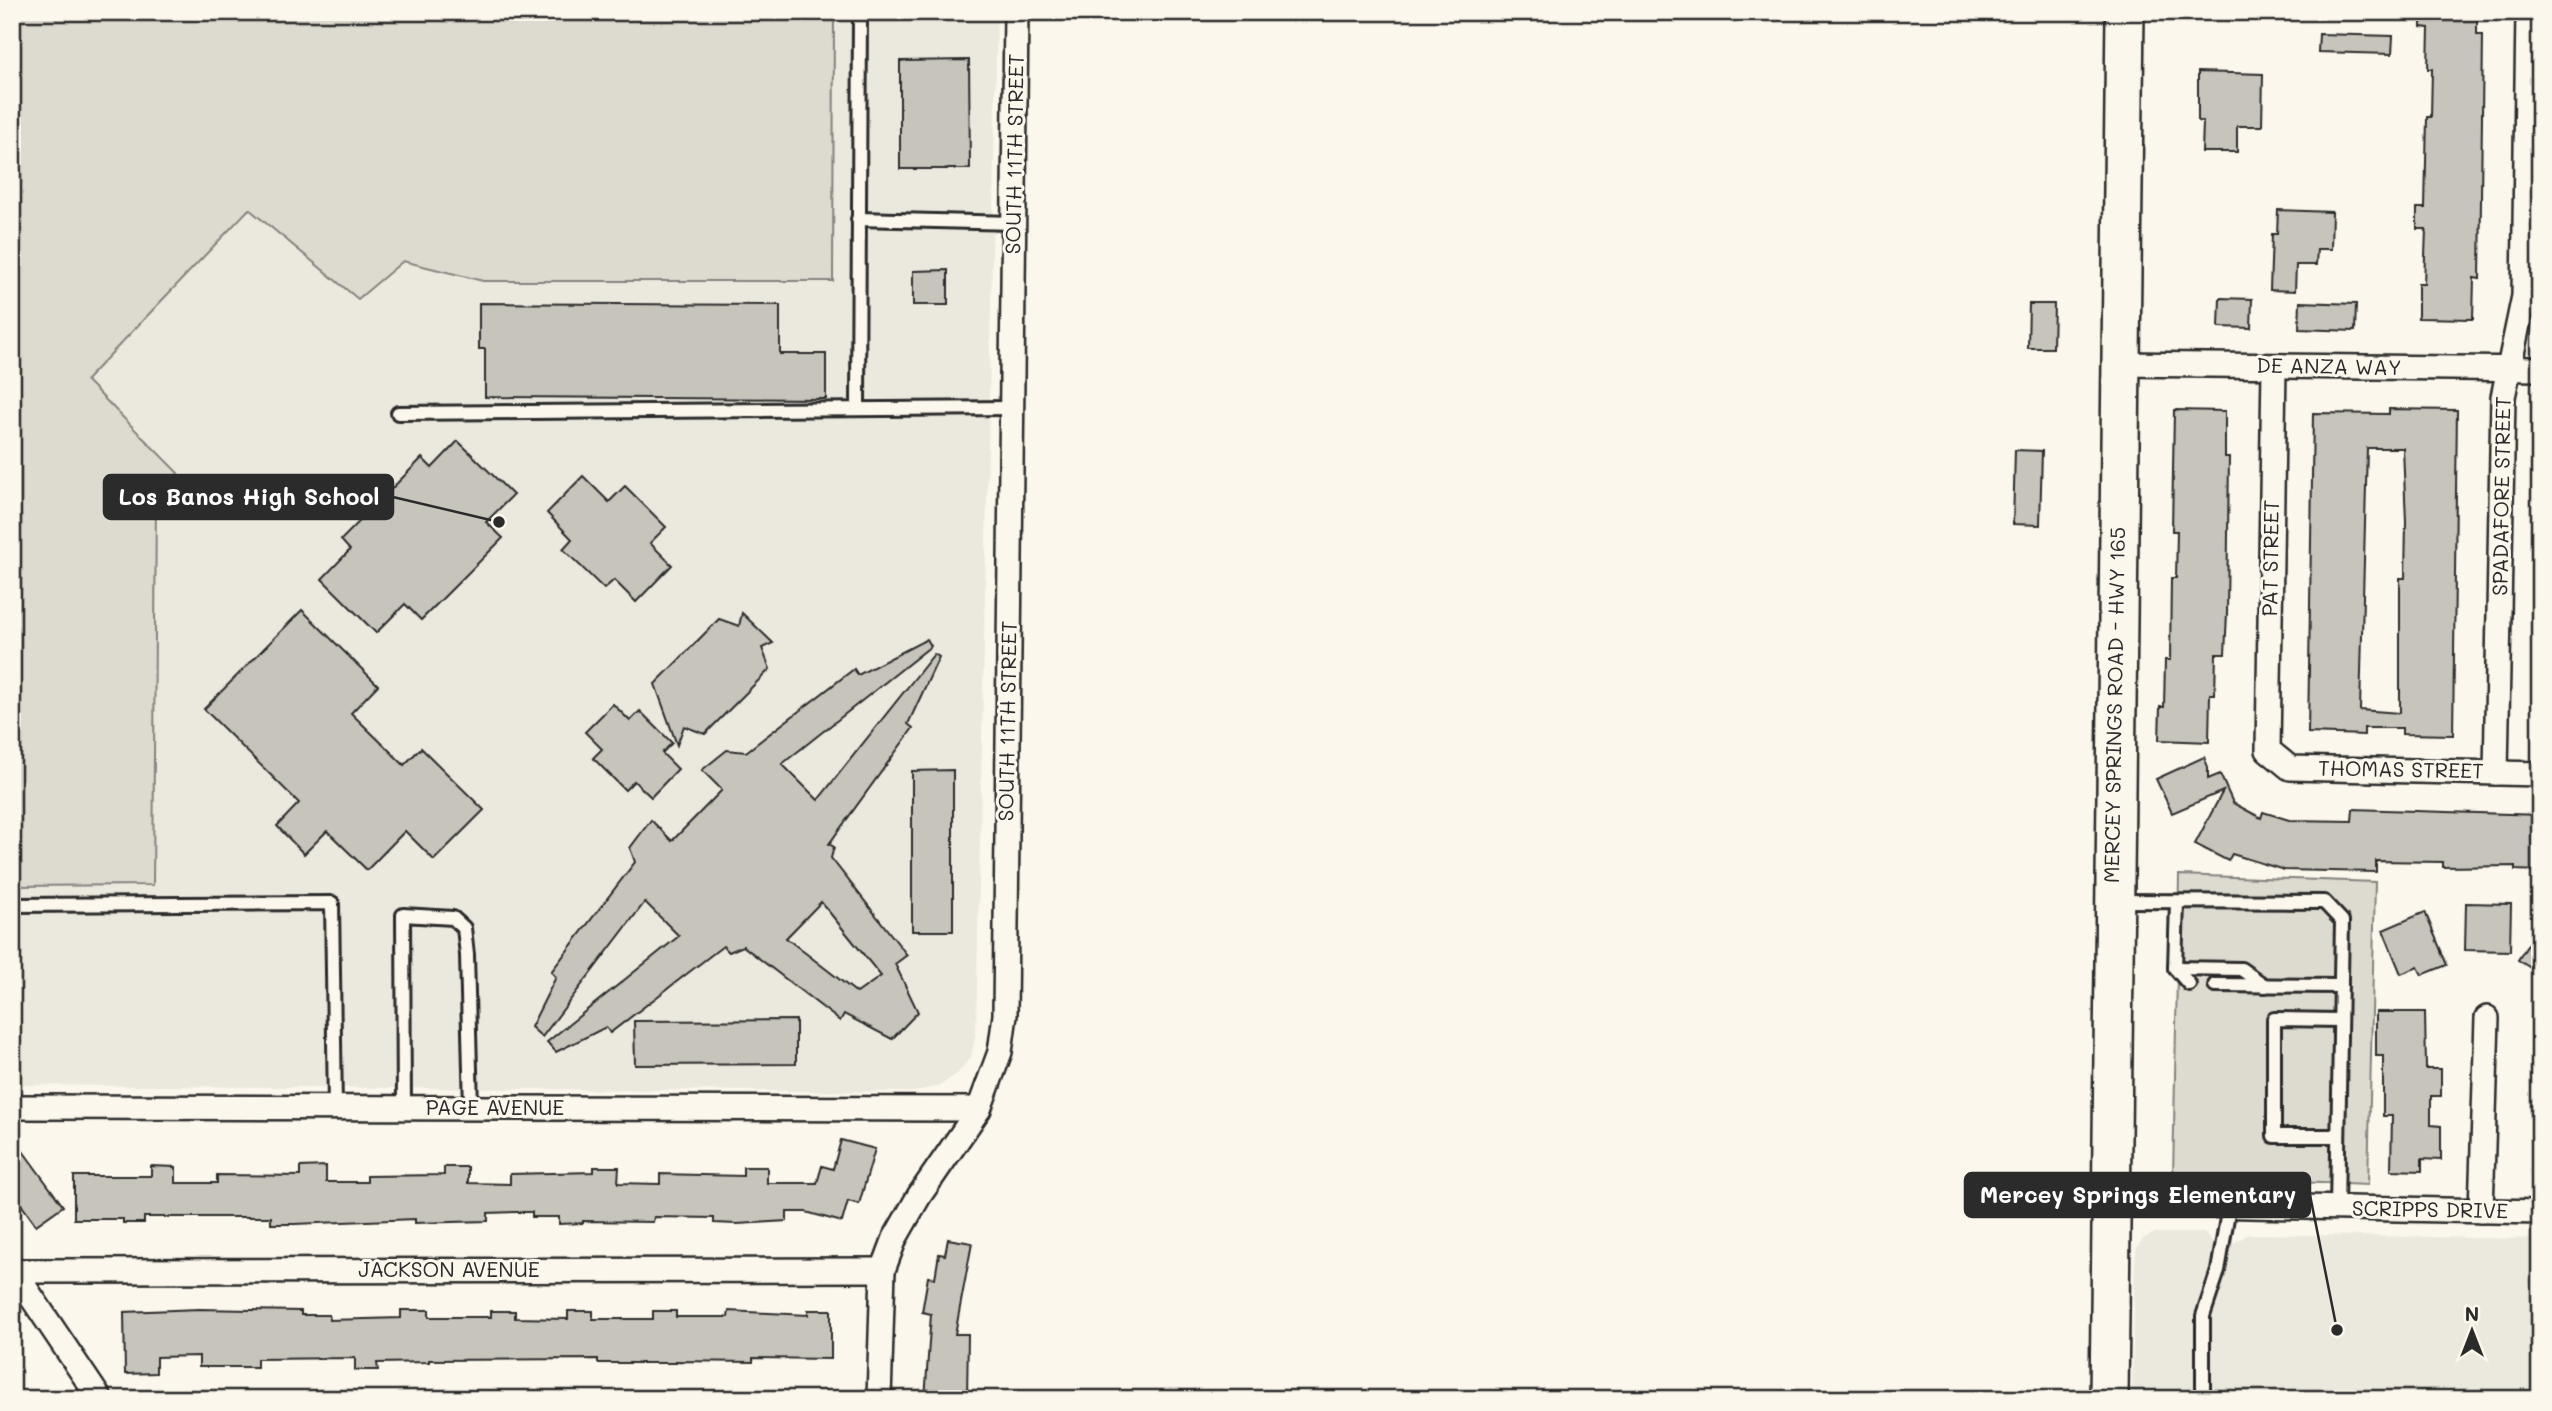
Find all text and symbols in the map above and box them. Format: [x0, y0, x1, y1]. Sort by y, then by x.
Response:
street label: SOUTH 11TH STREET [998, 53, 1029, 255]
street label: DE ANZA WAY [2256, 351, 2402, 380]
street label: SPADAFORE STREET [2485, 396, 2516, 596]
callout: Los Banos High School [104, 475, 393, 519]
text: Los Banos High School [118, 481, 380, 511]
street label: PAT STREET [2255, 499, 2284, 617]
street label: MERCEY SPRINGS ROAD - HWY 165 [2097, 527, 2130, 883]
street label: SOUTH 11TH STREET [991, 620, 1022, 822]
street label: THOMAS STREET [2318, 754, 2484, 783]
street label: PAGE AVENUE [426, 1093, 564, 1120]
callout: Mercey Springs Elementary [1965, 1173, 2310, 1217]
text: Mercey Springs Elementary [1980, 1179, 2296, 1209]
street label: SCRIPPS DRIVE [2352, 1194, 2508, 1223]
street label: JACKSON AVENUE [358, 1255, 540, 1282]
north arrow [2436, 1296, 2506, 1366]
text: N [2465, 1301, 2479, 1326]

